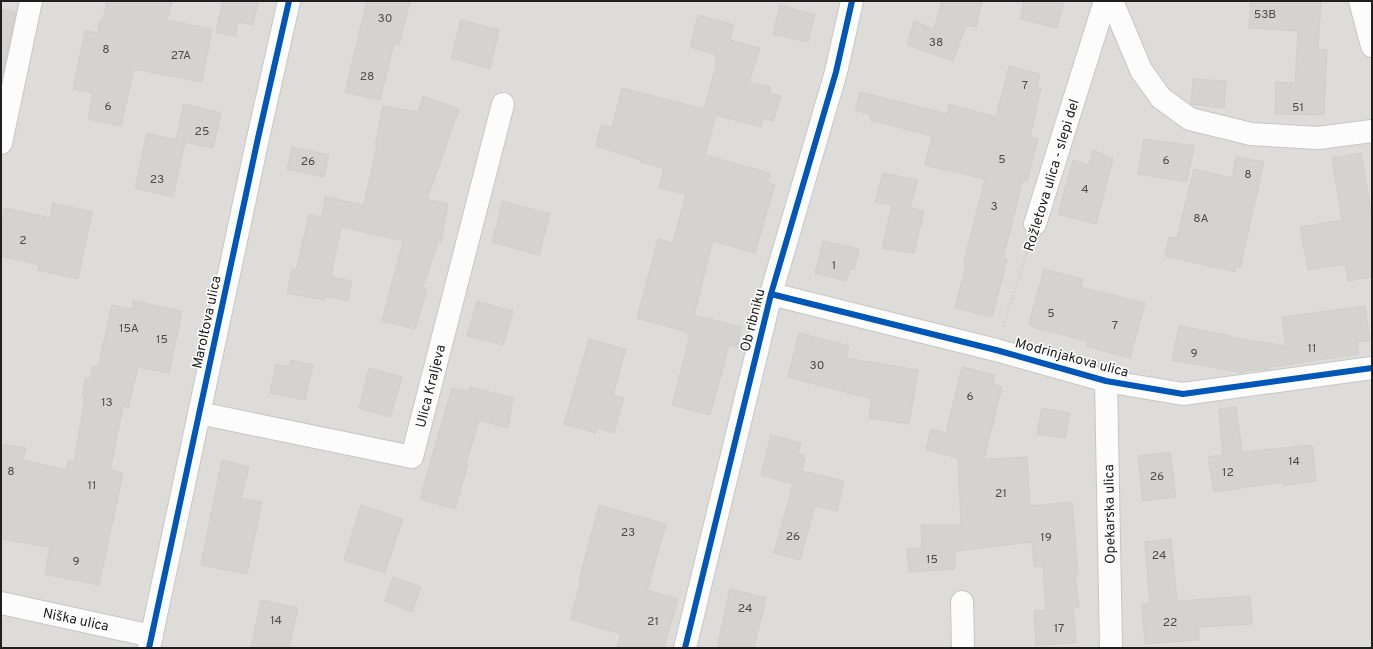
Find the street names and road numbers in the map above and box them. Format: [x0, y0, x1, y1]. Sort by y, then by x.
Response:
street label: Rožletova ulica - slepi del [1021, 97, 1084, 254]
street label: Maroltova ulica [189, 274, 226, 370]
street label: Ob ribniku [737, 287, 770, 354]
street label: Modrinjakova ulica [1013, 335, 1130, 382]
street label: Ulica Kraljeva [413, 343, 450, 430]
street label: Opekarska ulica [1101, 464, 1120, 564]
street label: Niška ulica [41, 605, 110, 636]

